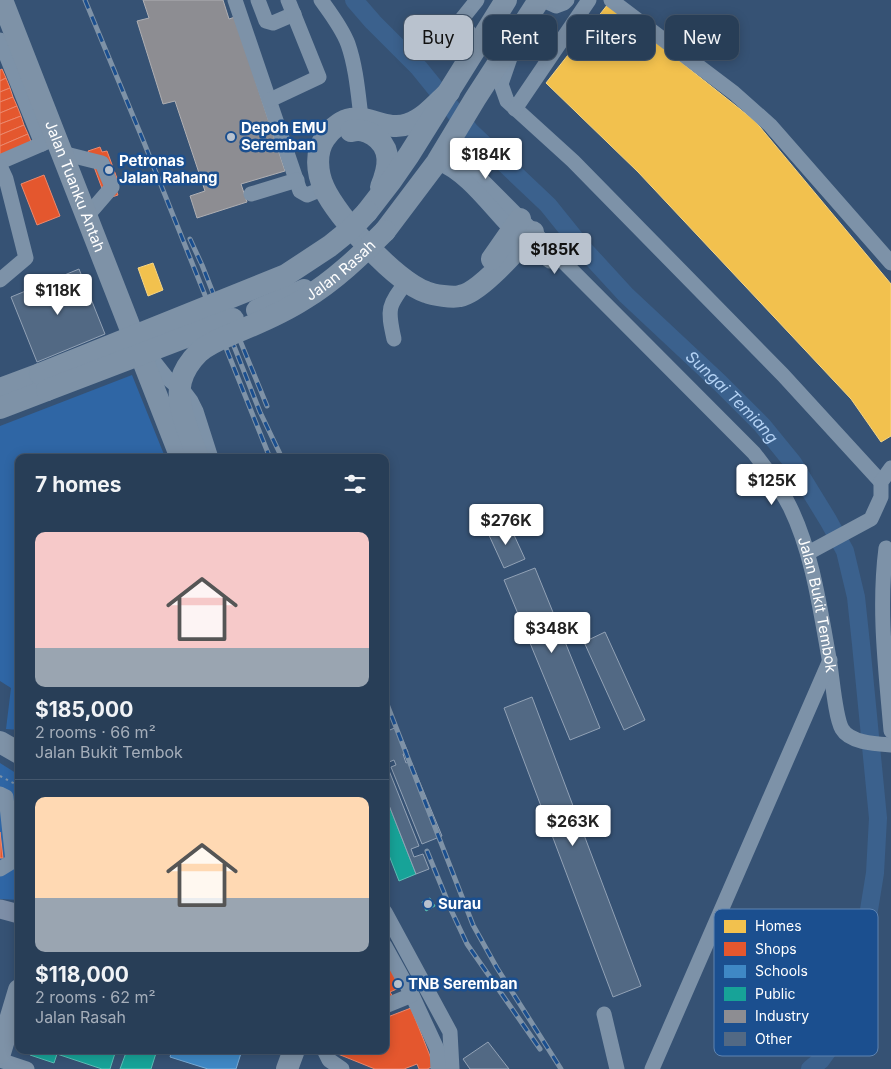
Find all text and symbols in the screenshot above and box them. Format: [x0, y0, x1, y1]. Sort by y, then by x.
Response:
chip: Buy [404, 15, 473, 60]
chip: Rent [483, 15, 557, 60]
chip: Filters [567, 15, 655, 60]
chip: New [665, 15, 739, 60]
street label: Jalan Tuanku Antah [41, 118, 110, 255]
place label: Depoh EMU Seremban [241, 118, 326, 154]
marker: Depoh EMU Seremban [225, 131, 237, 143]
pin: $184K [451, 138, 521, 180]
text: $184K [461, 144, 511, 164]
place label: Petronas Jalan Rahang [119, 151, 218, 187]
marker: Petronas Jalan Rahang [103, 164, 115, 176]
pin: $185K [520, 232, 590, 275]
street label: Jalan Rasah [302, 236, 379, 305]
text: $185K [530, 239, 580, 259]
pin: $118K [23, 274, 93, 316]
text: $118K [35, 280, 81, 300]
water label: Sungai Temiang [682, 346, 783, 447]
pin: $125K [737, 464, 807, 506]
icon: filters [341, 470, 369, 498]
text: $125K [747, 470, 797, 490]
text: 7 homes [35, 472, 122, 497]
pin: $276K [471, 504, 541, 546]
text: $276K [480, 510, 532, 530]
street label: Jalan Bukit Tembok [794, 534, 841, 674]
icon: home [157, 564, 247, 654]
pin: $348K [517, 612, 587, 654]
text: $348K [525, 618, 579, 638]
text: $185,000 [35, 697, 133, 722]
text: 2 rooms · 66 m² [35, 722, 156, 742]
text: Jalan Bukit Tembok [35, 742, 183, 762]
pin: $263K [538, 804, 608, 847]
text: $263K [547, 811, 599, 831]
icon: home [157, 830, 247, 920]
place label: Surau [438, 894, 481, 913]
marker: Surau [422, 898, 434, 910]
legend [714, 909, 878, 1056]
text: Homes [755, 917, 802, 934]
text: Shops [755, 940, 797, 957]
text: $118,000 [35, 962, 129, 987]
text: Schools [755, 962, 808, 979]
place label: TNB Seremban [408, 974, 518, 993]
marker: TNB Seremban [392, 978, 404, 990]
text: Public [755, 985, 796, 1002]
text: 2 rooms · 62 m² [35, 987, 156, 1007]
text: Jalan Rasah [35, 1007, 126, 1027]
text: Industry [755, 1007, 809, 1024]
text: Other [755, 1030, 792, 1047]

